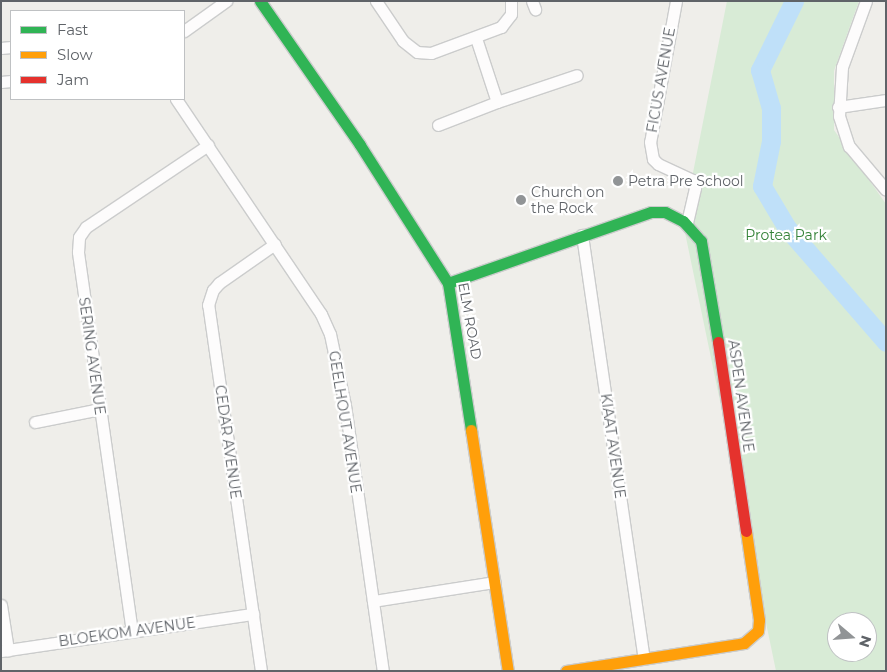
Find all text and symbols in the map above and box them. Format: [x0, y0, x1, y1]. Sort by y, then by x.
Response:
legend [10, 10, 185, 100]
text: Fast [57, 20, 88, 39]
street label: FICUS AVENUE [643, 26, 679, 134]
text: Slow [57, 45, 93, 64]
text: Jam [57, 70, 89, 89]
place label: Petra Pre School [628, 173, 743, 189]
marker: Petra Pre School [612, 175, 624, 187]
place label: Church on the Rock [531, 184, 604, 216]
marker: Church on the Rock [515, 194, 527, 206]
park label: Protea Park [745, 227, 827, 243]
street label: ELM ROAD [455, 281, 485, 361]
street label: SERING AVENUE [75, 296, 109, 416]
street label: ASPEN AVENUE [725, 339, 757, 453]
street label: GEELHOUT AVENUE [325, 350, 365, 494]
street label: CEDAR AVENUE [212, 384, 244, 500]
street label: KIAAT AVENUE [597, 392, 629, 500]
north arrow [827, 612, 877, 662]
street label: BLOEKOM AVENUE [57, 614, 197, 650]
text: N [855, 633, 876, 649]

